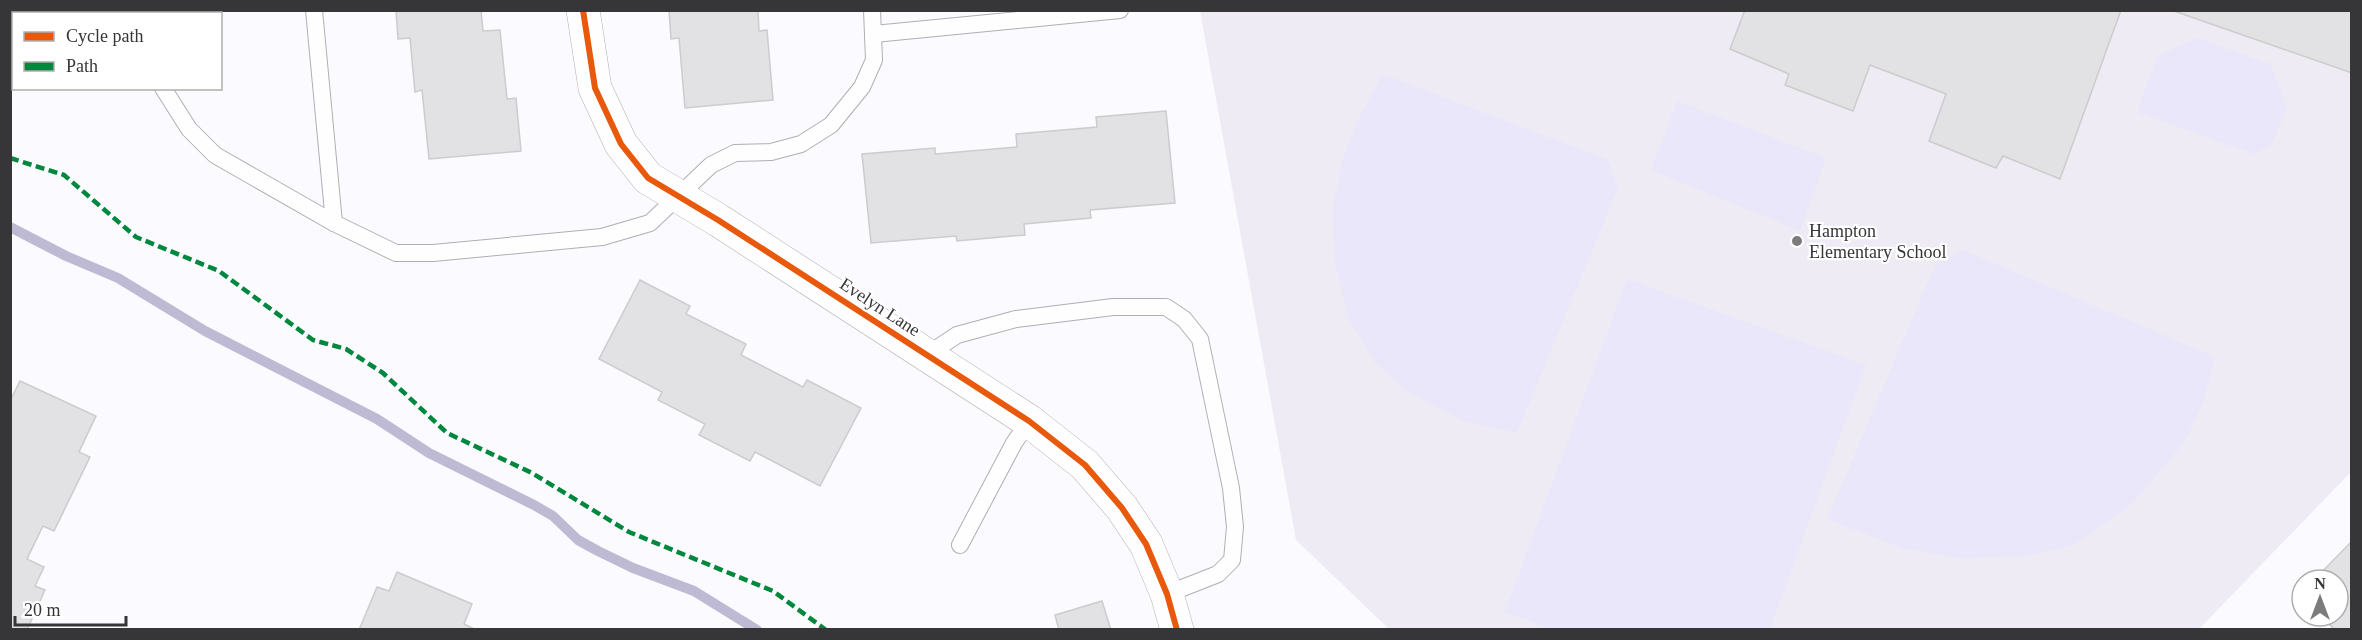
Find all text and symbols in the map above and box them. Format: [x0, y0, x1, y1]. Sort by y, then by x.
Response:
legend [12, 12, 222, 90]
text: Cycle path [66, 26, 143, 46]
text: Path [66, 56, 98, 76]
place label: Hampton Elementary School [1809, 221, 1946, 262]
marker: Hampton Elementary School [1790, 234, 1804, 248]
street label: Evelyn Lane [836, 274, 924, 340]
north arrow [2290, 568, 2350, 628]
text: N [2314, 575, 2326, 592]
scale bar [15, 589, 126, 627]
text: 20 m [24, 600, 61, 620]

